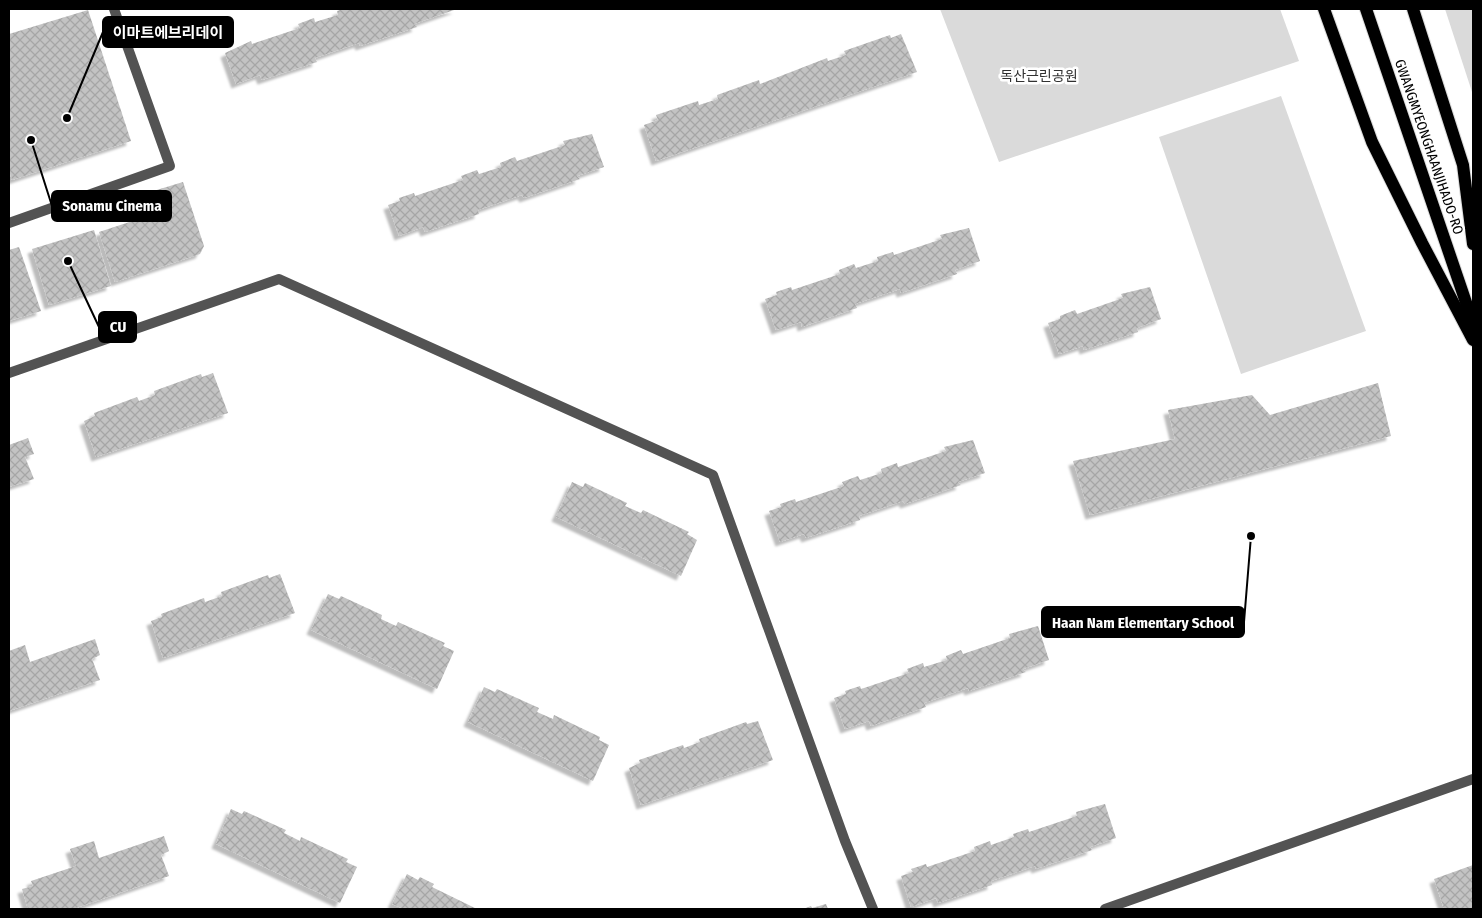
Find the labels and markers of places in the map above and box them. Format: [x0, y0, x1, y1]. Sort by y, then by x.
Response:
callout: 이마트에브리데이 [103, 17, 233, 47]
callout: Sonamu Cinema [52, 191, 171, 221]
callout: CU [99, 312, 136, 342]
callout: Haan Nam Elementary School [1042, 607, 1244, 637]

